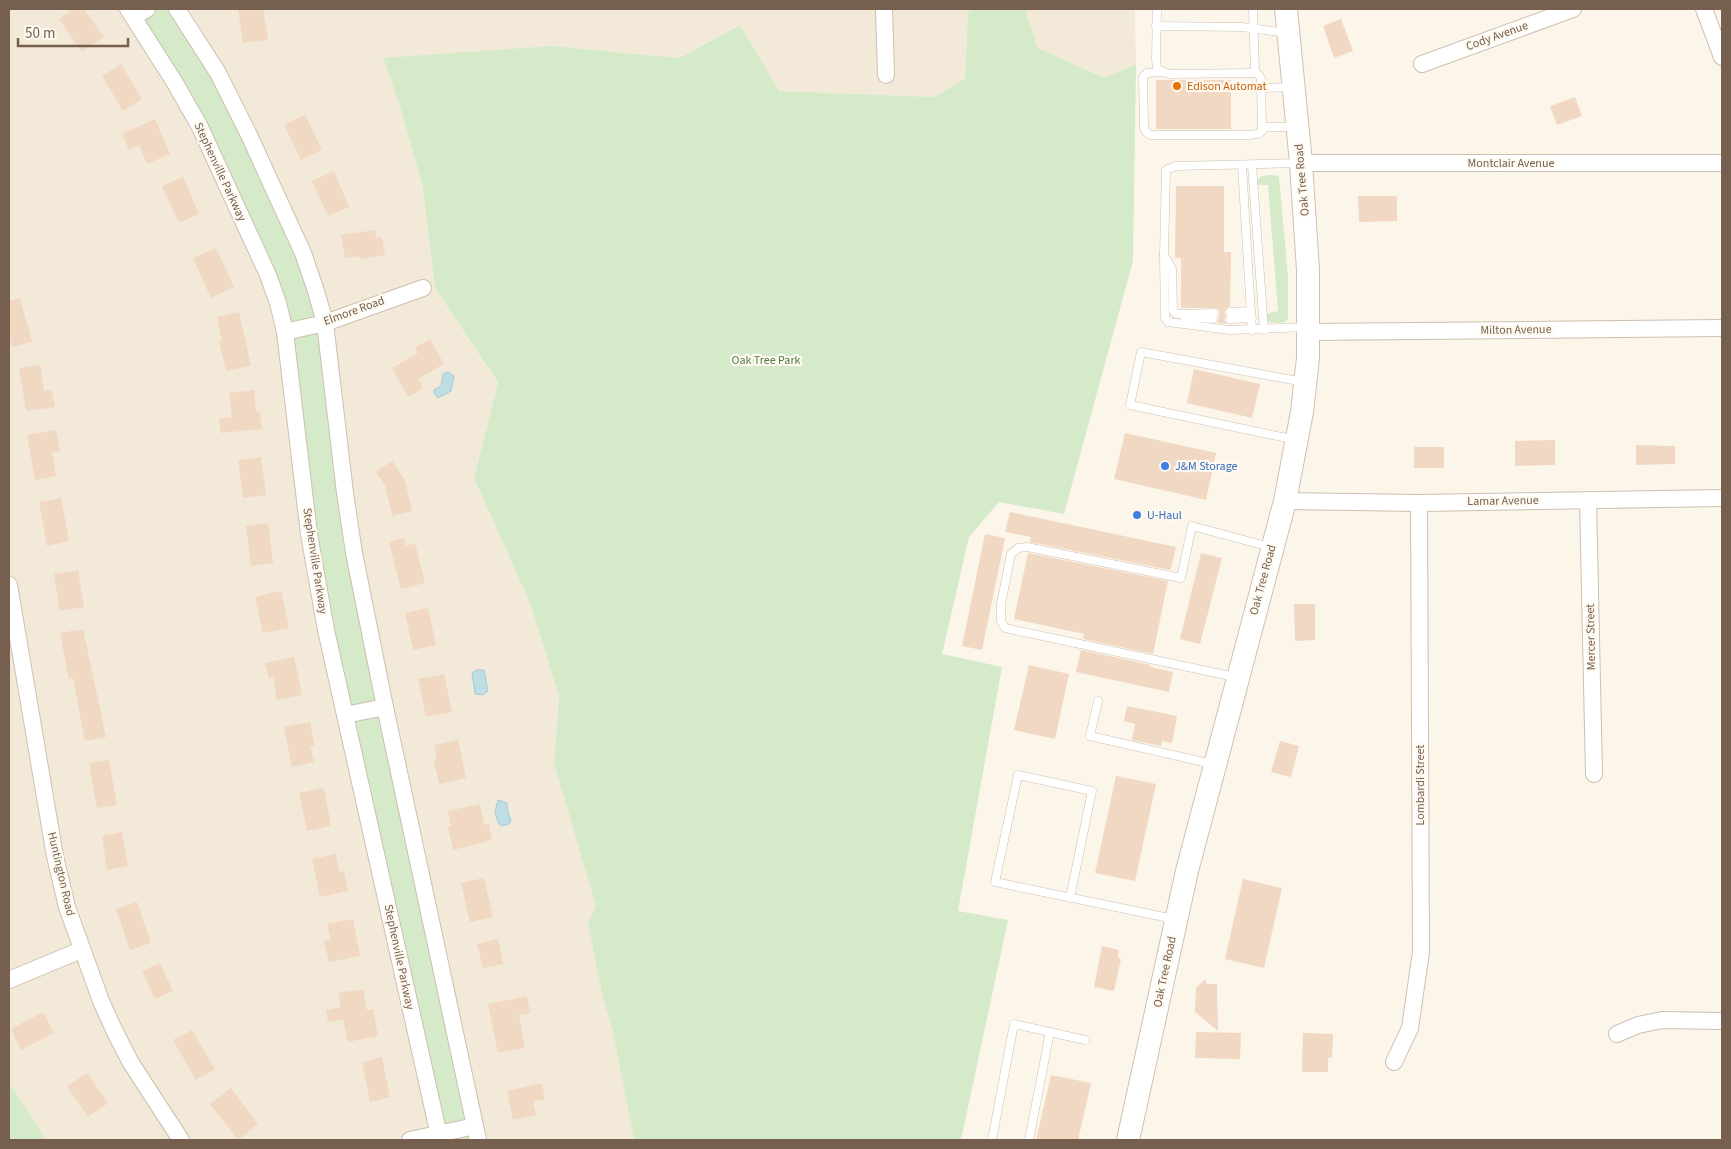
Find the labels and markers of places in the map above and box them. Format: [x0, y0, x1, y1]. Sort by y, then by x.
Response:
place label: Edison Automat [1187, 78, 1267, 95]
marker: Edison Automat [1171, 80, 1183, 92]
place label: J&M Storage [1175, 458, 1238, 475]
marker: J&M Storage [1159, 460, 1171, 472]
place label: U-Haul [1147, 507, 1182, 524]
marker: U-Haul [1131, 509, 1143, 521]

